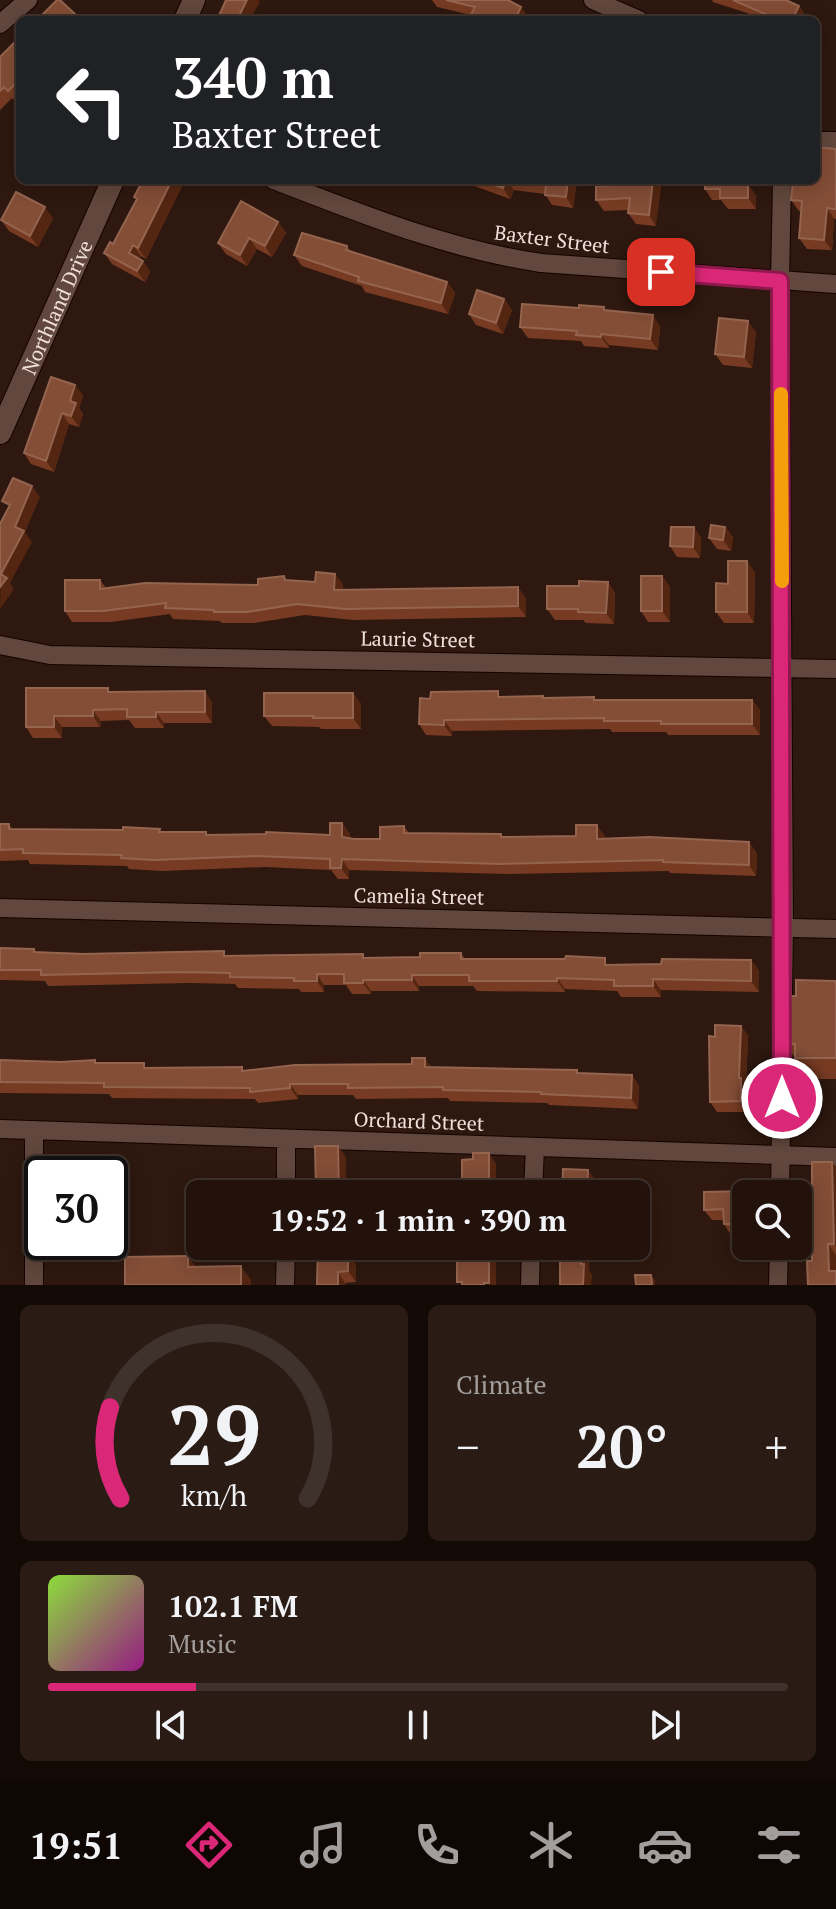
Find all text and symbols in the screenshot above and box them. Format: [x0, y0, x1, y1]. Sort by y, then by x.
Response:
text: 340 m [172, 40, 334, 114]
icon: left [40, 48, 144, 152]
text: Baxter Street [172, 111, 381, 158]
street label: Baxter Street [493, 219, 612, 260]
street label: Northland Drive [15, 236, 98, 378]
pin [627, 238, 695, 306]
icon: arrive [639, 250, 683, 294]
street label: Laurie Street [360, 625, 476, 654]
street label: Camelia Street [353, 881, 485, 911]
position arrow [740, 1056, 824, 1140]
street label: Orchard Street [353, 1105, 485, 1137]
speed limit sign: 30 [24, 1156, 128, 1260]
map controls [732, 1180, 812, 1260]
button: search [732, 1180, 812, 1260]
text: 19:52 · 1 min · 390 m [270, 1200, 566, 1240]
text: Climate [456, 1367, 547, 1401]
text: 29 [167, 1379, 261, 1489]
text: 20° [576, 1406, 668, 1485]
text: − [456, 1417, 479, 1476]
text: + [765, 1417, 788, 1476]
text: km/h [181, 1476, 247, 1514]
text: 102.1 FM [168, 1586, 298, 1626]
text: Music [168, 1626, 237, 1660]
icon: previous [149, 1703, 193, 1747]
icon: pause [396, 1703, 440, 1747]
icon: next [643, 1703, 687, 1747]
icon: directions [181, 1817, 237, 1873]
icon: music [295, 1817, 351, 1873]
icon: phone [409, 1817, 465, 1873]
icon: climate [523, 1817, 579, 1873]
icon: car [637, 1817, 693, 1873]
icon: filters [751, 1817, 807, 1873]
text: 19:51 [29, 1822, 123, 1869]

